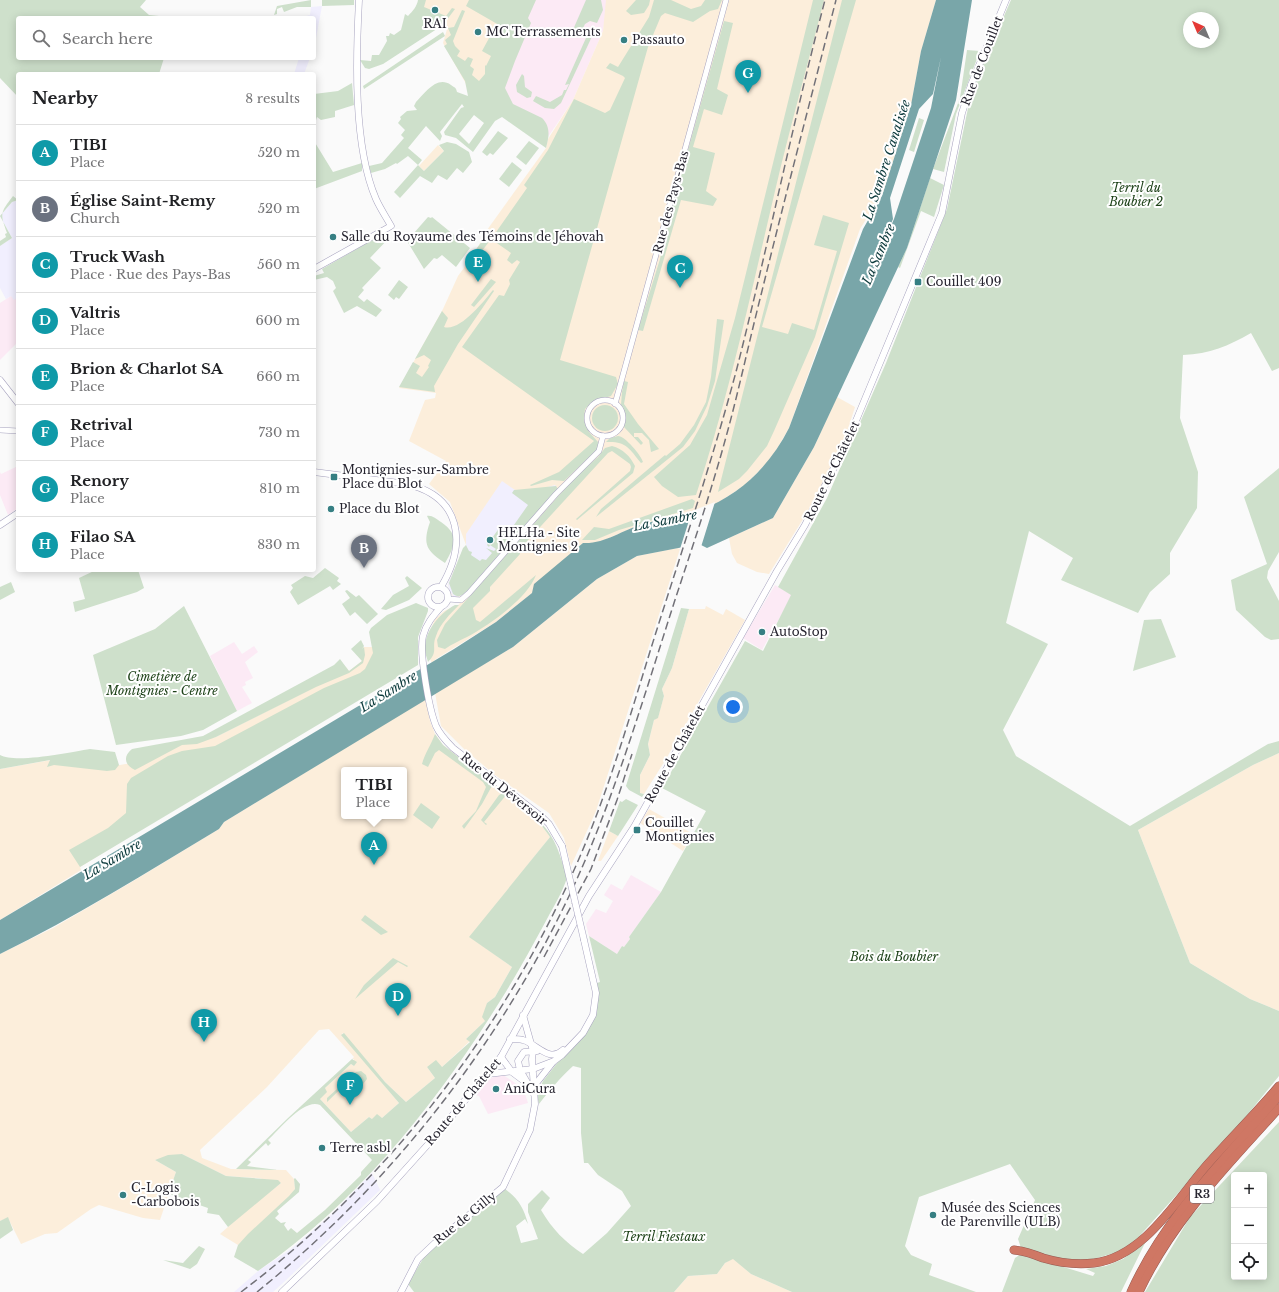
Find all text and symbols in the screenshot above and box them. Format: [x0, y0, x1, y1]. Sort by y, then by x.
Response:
marker: RAI [430, 5, 440, 15]
north arrow [1183, 12, 1219, 48]
street label: Rue de Couillet [957, 13, 1006, 108]
search box [16, 16, 316, 60]
place label: RAI [423, 16, 447, 31]
place label: MC Terrassements [486, 24, 601, 39]
icon: search [30, 27, 52, 49]
marker: MC Terrassements [473, 27, 483, 37]
text: Search here [62, 29, 153, 48]
place label: Passauto [632, 32, 685, 47]
marker: Passauto [619, 35, 629, 45]
pin: G [735, 60, 761, 93]
text: Nearby [32, 88, 98, 109]
text: 8 results [245, 90, 300, 107]
water label: La Sambre Canalisée [859, 97, 914, 224]
text: TIBI [70, 135, 107, 154]
text: A [40, 144, 50, 161]
text: 520 m [258, 144, 300, 161]
street label: Rue des Pays-Bas [650, 149, 691, 255]
text: Place [70, 154, 105, 171]
park label: Terril du Boubier 2 [1108, 180, 1164, 209]
text: Église Saint-Remy [70, 191, 215, 210]
text: B [40, 200, 50, 217]
text: 520 m [258, 200, 300, 217]
text: Church [70, 210, 120, 227]
water label: La Sambre [858, 221, 899, 288]
place label: Salle du Royaume des Témoins de Jéhovah [341, 229, 604, 244]
marker: Salle du Royaume des Témoins de Jéhovah [328, 232, 338, 242]
text: Truck Wash [70, 247, 165, 266]
pin: E [465, 249, 491, 282]
pin: C [667, 255, 693, 288]
text: C [40, 256, 50, 273]
text: 560 m [257, 256, 300, 273]
text: Place · Rue des Pays-Bas [70, 266, 231, 283]
place label: Couillet 409 [926, 274, 1002, 289]
marker: Couillet 409 [913, 277, 923, 287]
text: Valtris [70, 303, 120, 322]
text: D [39, 312, 51, 329]
text: 600 m [255, 312, 300, 329]
text: Place [70, 322, 105, 339]
text: Brion & Charlot SA [70, 359, 223, 378]
text: E [40, 368, 50, 385]
text: 660 m [256, 368, 300, 385]
text: Place [70, 378, 105, 395]
text: Retrival [70, 415, 132, 434]
street label: Route de Châtelet [801, 418, 863, 523]
text: F [41, 424, 49, 441]
text: 730 m [259, 424, 300, 441]
text: Place [70, 434, 105, 451]
place label: Montignies-sur-Sambre Place du Blot [342, 462, 489, 491]
text: Renory [70, 471, 129, 490]
marker: Montignies-sur-Sambre Place du Blot [329, 472, 339, 482]
text: G [39, 480, 51, 497]
text: 810 m [259, 480, 300, 497]
text: Place [70, 490, 105, 507]
place label: Place du Blot [339, 501, 420, 516]
marker: Place du Blot [326, 504, 336, 514]
water label: La Sambre [631, 506, 699, 535]
place label: HELHa - Site Montignies 2 [498, 525, 580, 554]
text: Filao SA [70, 527, 135, 546]
pin: B [351, 535, 377, 568]
marker: HELHa - Site Montignies 2 [485, 535, 495, 545]
text: H [39, 536, 51, 553]
text: 830 m [257, 536, 300, 553]
text: Place [70, 546, 105, 563]
place label: AutoStop [769, 624, 828, 639]
marker: AutoStop [757, 627, 767, 637]
water label: La Sambre [355, 667, 420, 716]
park label: Cimetière de Montignies - Centre [105, 669, 218, 698]
your location [723, 697, 743, 717]
street label: Route de Châtelet [641, 702, 708, 805]
street label: Rue du Déversoir [458, 749, 551, 828]
popup [341, 767, 407, 819]
text: TIBI [355, 775, 393, 794]
text: Place [355, 794, 390, 811]
place label: Couillet Montignies [645, 815, 714, 844]
marker: Couillet Montignies [632, 825, 642, 835]
pin: A [361, 832, 387, 865]
water label: La Sambre [79, 835, 144, 884]
park label: Bois du Boubier [849, 949, 938, 964]
pin: D [385, 983, 411, 1016]
pin: H [191, 1009, 217, 1042]
street label: Route de Châtelet [422, 1054, 504, 1149]
pin: F [337, 1072, 363, 1105]
place label: AniCura [503, 1081, 556, 1096]
marker: AniCura [491, 1084, 501, 1094]
place label: Terre asbl [330, 1140, 391, 1155]
marker: Terre asbl [317, 1143, 327, 1153]
map controls [1231, 1172, 1267, 1280]
button: + [1231, 1172, 1267, 1208]
place label: C-Logis -Carbobois [131, 1180, 200, 1209]
road number: R3 [1190, 1185, 1214, 1203]
street label: Rue de Gilly [430, 1188, 499, 1247]
marker: C-Logis -Carbobois [118, 1190, 128, 1200]
place label: Musée des Sciences de Parenville (ULB) [941, 1200, 1061, 1229]
button: − [1231, 1208, 1267, 1244]
marker: Musée des Sciences de Parenville (ULB) [928, 1210, 938, 1220]
park label: Terril Fiestaux [623, 1229, 705, 1244]
button: locate [1231, 1244, 1267, 1280]

